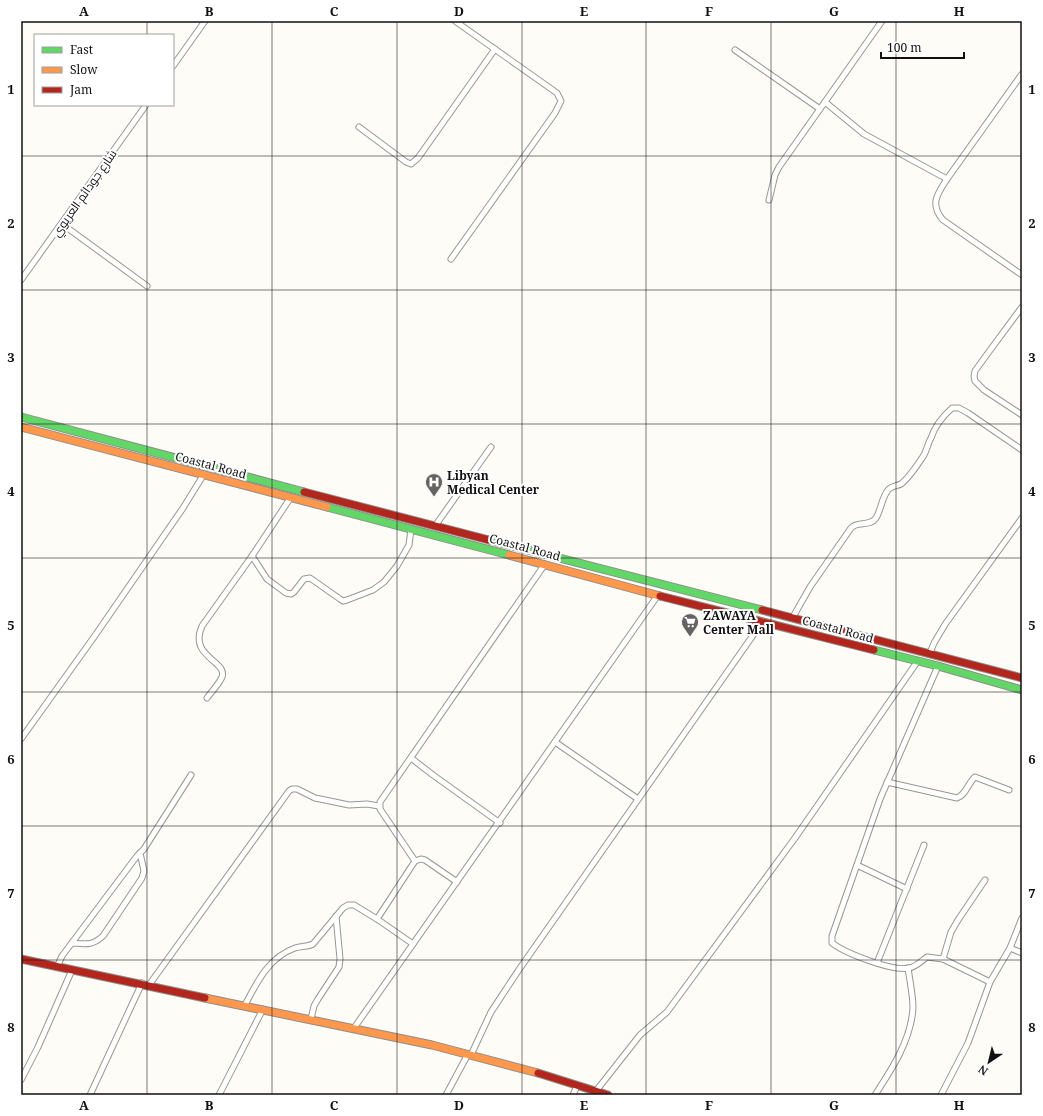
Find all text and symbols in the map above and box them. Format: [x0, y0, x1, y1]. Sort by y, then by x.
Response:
text: A [79, 2, 89, 20]
text: B [205, 2, 214, 20]
text: C [330, 2, 339, 20]
text: D [454, 2, 464, 20]
text: E [580, 2, 589, 20]
text: F [705, 2, 713, 20]
text: G [829, 2, 839, 20]
text: H [954, 2, 965, 20]
legend [34, 34, 174, 106]
scale bar [881, 34, 964, 60]
text: 100 m [887, 39, 922, 56]
text: Fast [70, 41, 93, 58]
text: Slow [70, 61, 98, 78]
text: 1 [7, 80, 15, 98]
text: 1 [1028, 80, 1036, 98]
text: Jam [69, 81, 92, 98]
street label: شارع جودائم العريوي [48, 146, 122, 241]
text: 2 [7, 214, 15, 232]
text: 2 [1028, 214, 1036, 232]
text: 3 [7, 348, 15, 366]
text: 3 [1028, 348, 1036, 366]
street label: Coastal Road [173, 447, 249, 483]
place label: Libyan Medical Center [447, 467, 540, 498]
hospital icon: Libyan Medical Center [424, 472, 444, 497]
text: 4 [7, 482, 15, 500]
text: 4 [1028, 482, 1036, 500]
street label: Coastal Road [487, 529, 563, 565]
place label: ZAWAYA Center Mall [703, 607, 775, 638]
street label: Coastal Road [800, 611, 876, 647]
supermarket icon: ZAWAYA Center Mall [680, 612, 700, 637]
text: 5 [7, 616, 15, 634]
text: 5 [1028, 616, 1036, 634]
text: 6 [7, 750, 15, 768]
text: 6 [1028, 750, 1036, 768]
text: 7 [7, 884, 15, 902]
text: 7 [1028, 884, 1036, 902]
text: 8 [7, 1018, 15, 1036]
text: 8 [1028, 1018, 1036, 1036]
north arrow [969, 1042, 1009, 1082]
text: N [975, 1062, 991, 1079]
text: A [79, 1096, 89, 1114]
text: B [205, 1096, 214, 1114]
text: C [330, 1096, 339, 1114]
text: D [454, 1096, 464, 1114]
text: E [580, 1096, 589, 1114]
text: F [705, 1096, 713, 1114]
text: G [829, 1096, 839, 1114]
text: H [954, 1096, 965, 1114]

